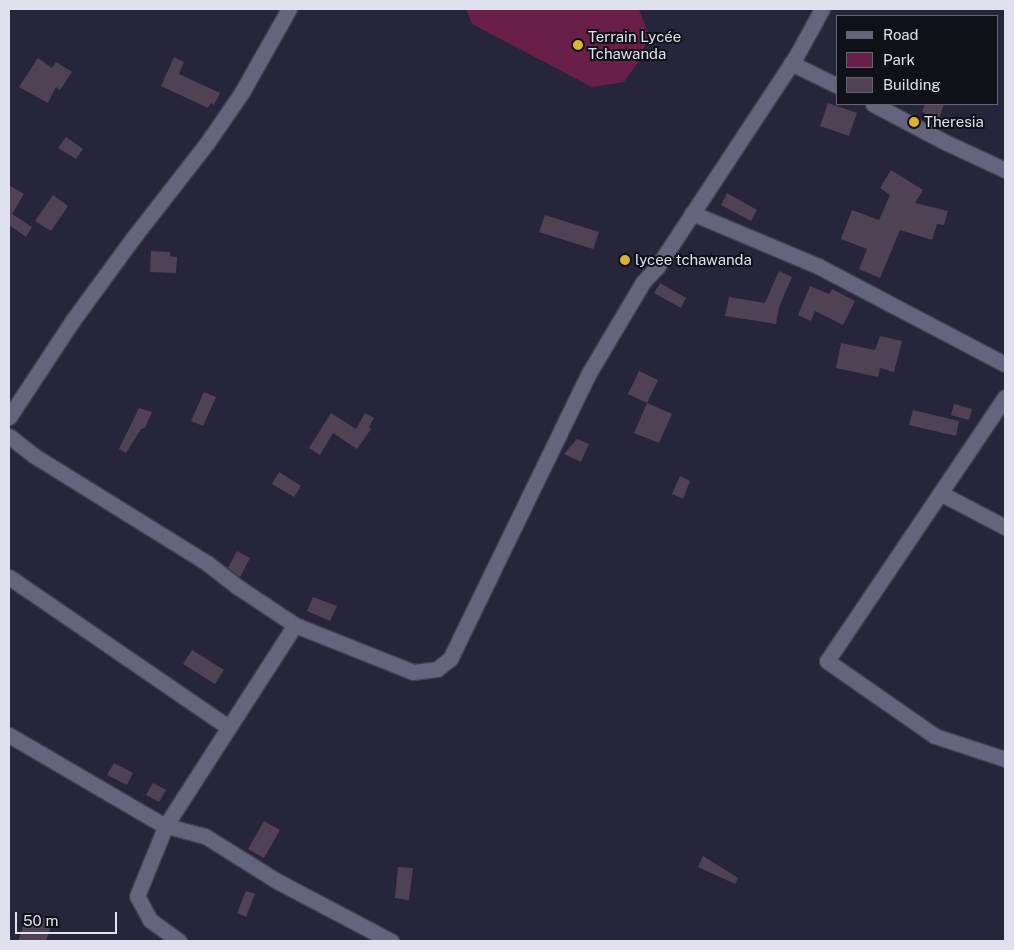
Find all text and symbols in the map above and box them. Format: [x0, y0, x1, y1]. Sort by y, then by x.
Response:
legend [836, 15, 999, 105]
text: Road [883, 26, 919, 43]
place label: Terrain Lycée Tchawanda [588, 27, 681, 62]
marker: Terrain Lycée Tchawanda [572, 39, 584, 51]
text: Park [883, 51, 915, 68]
text: Building [883, 76, 941, 93]
place label: Theresia [924, 113, 984, 131]
marker: Theresia [908, 116, 920, 128]
place label: lycee tchawanda [635, 251, 752, 269]
marker: lycee tchawanda [619, 254, 631, 266]
scale bar [18, 902, 120, 934]
text: 50 m [23, 912, 58, 929]

